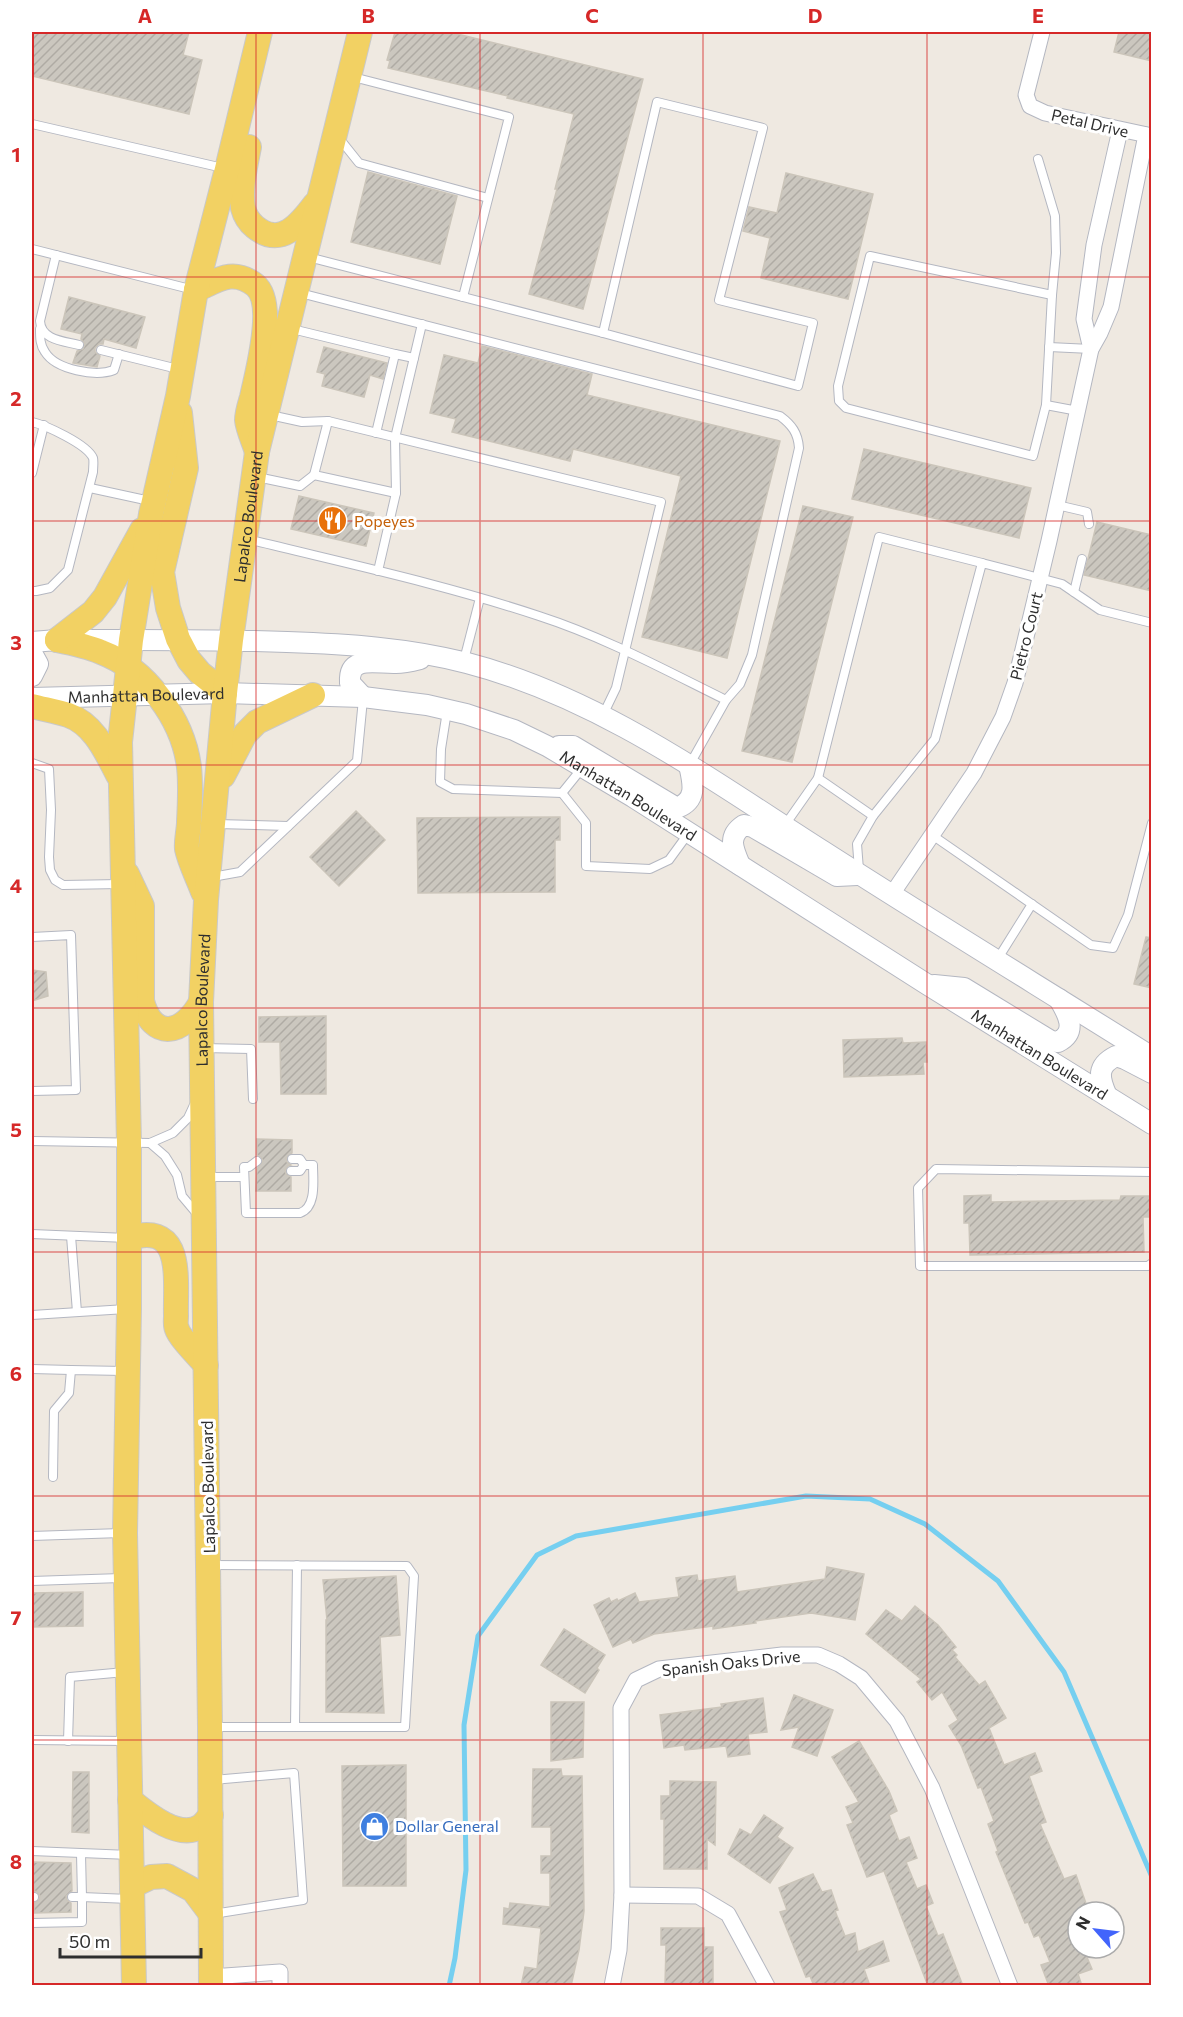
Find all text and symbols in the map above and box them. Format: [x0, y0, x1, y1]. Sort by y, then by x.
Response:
text: A [138, 3, 152, 27]
text: B [361, 3, 375, 27]
text: C [585, 3, 599, 27]
text: D [808, 3, 822, 27]
text: E [1032, 3, 1044, 27]
street label: Petal Drive [1050, 104, 1131, 141]
text: 1 [11, 142, 21, 166]
text: 2 [10, 386, 22, 410]
street label: Lapalco Boulevard [229, 449, 266, 584]
restaurant icon: Popeyes [317, 505, 349, 537]
place label: Popeyes [354, 511, 415, 530]
street label: Pietro Court [1005, 589, 1046, 682]
text: 3 [10, 630, 22, 654]
street label: Manhattan Boulevard [67, 683, 225, 706]
street label: Manhattan Boulevard [557, 746, 700, 844]
text: 4 [10, 873, 22, 897]
street label: Lapalco Boulevard [191, 933, 213, 1067]
street label: Manhattan Boulevard [968, 1004, 1112, 1103]
text: 5 [10, 1117, 22, 1141]
text: 6 [10, 1361, 22, 1385]
street label: Lapalco Boulevard [197, 1420, 218, 1554]
text: 7 [11, 1605, 22, 1629]
street label: Spanish Oaks Drive [661, 1646, 801, 1679]
shop icon: Dollar General [358, 1810, 390, 1842]
place label: Dollar General [395, 1816, 499, 1835]
text: 8 [10, 1849, 22, 1873]
north arrow [1066, 1900, 1126, 1960]
text: N [1071, 1913, 1094, 1932]
scale bar [60, 1921, 201, 1959]
text: 50 m [69, 1930, 110, 1952]

